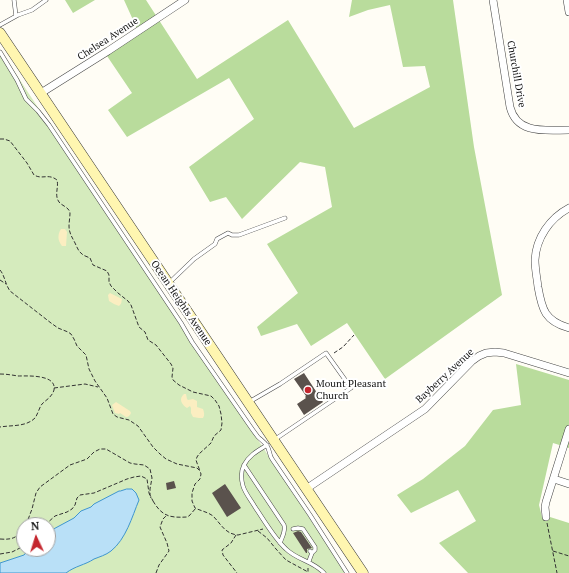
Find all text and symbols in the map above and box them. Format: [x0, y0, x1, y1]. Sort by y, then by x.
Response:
street label: Chelsea Avenue [75, 15, 141, 63]
street label: Churchill Drive [504, 40, 528, 108]
street label: Ocean Heights Avenue [148, 258, 214, 348]
street label: Bayberry Avenue [414, 346, 476, 406]
place label: Mount Pleasant Church [316, 378, 386, 402]
marker: Mount Pleasant Church [303, 385, 313, 395]
north arrow [16, 517, 56, 557]
text: N [31, 519, 40, 533]

